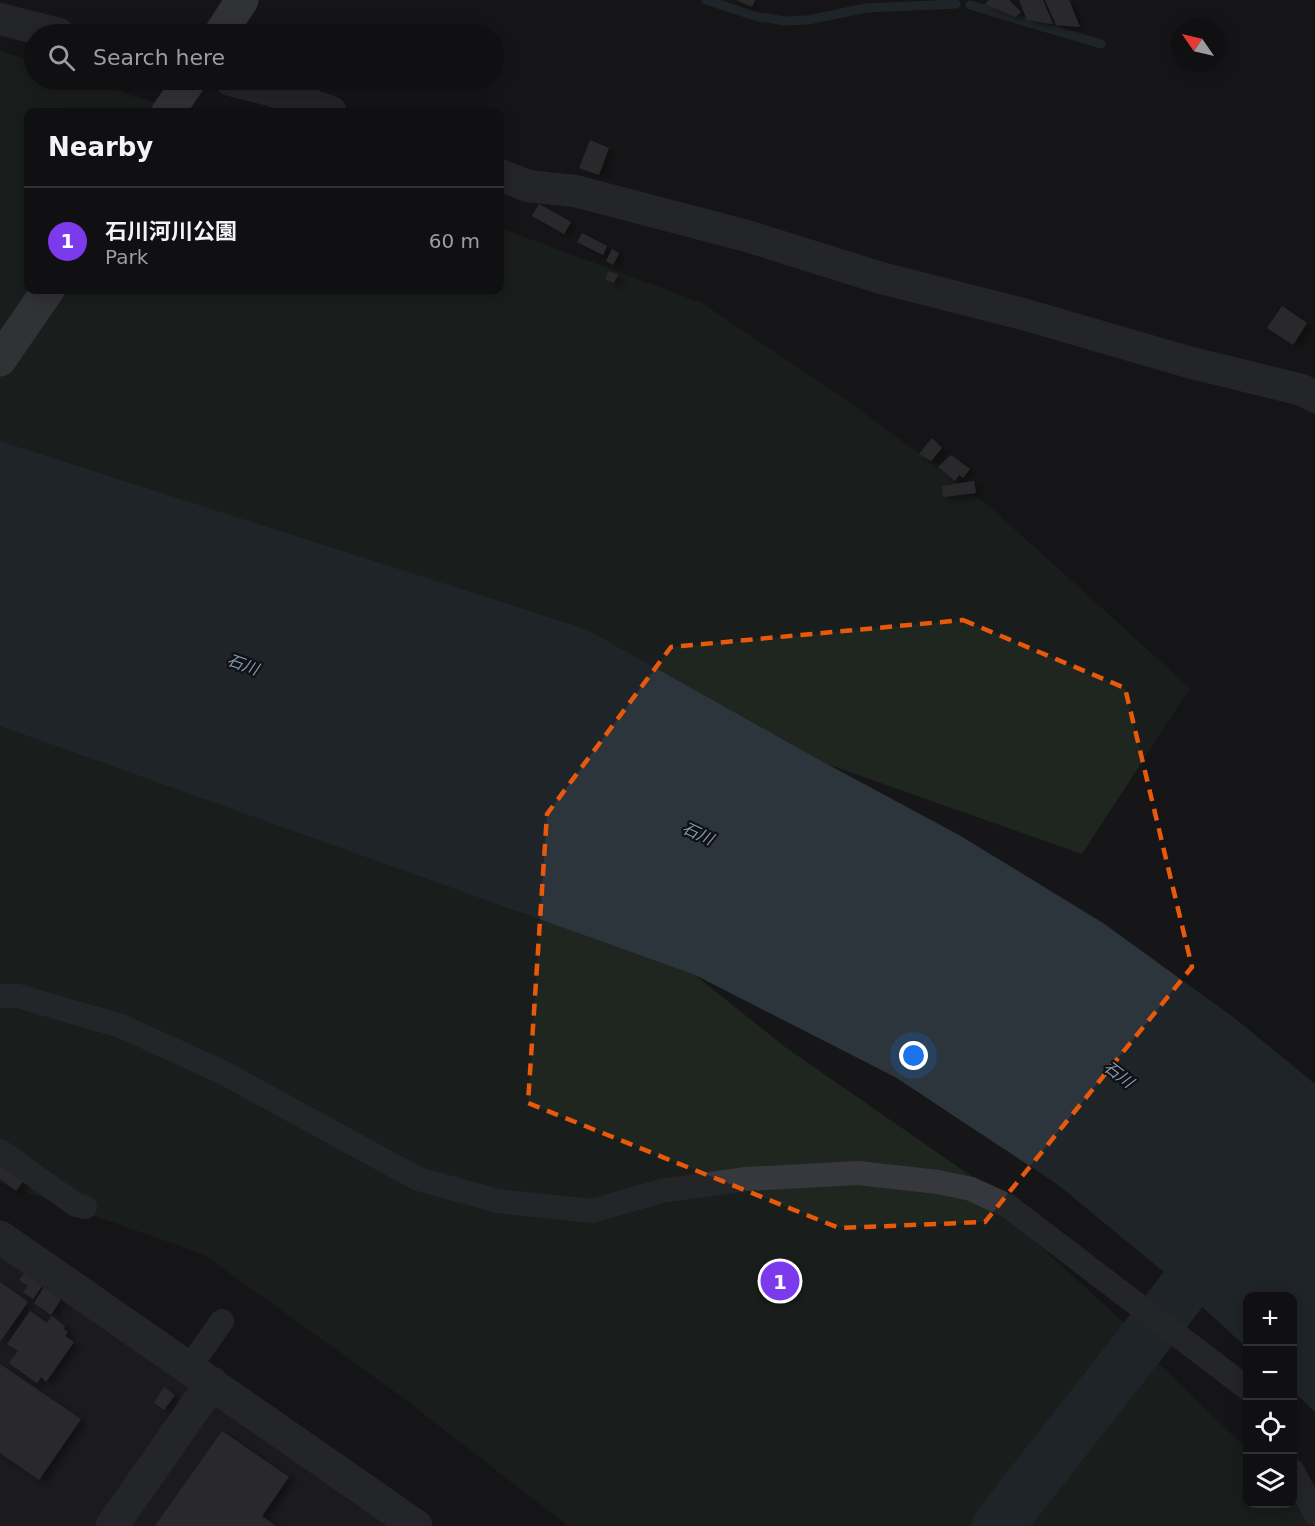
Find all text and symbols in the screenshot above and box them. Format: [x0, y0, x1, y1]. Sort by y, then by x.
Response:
north arrow [1171, 18, 1225, 72]
search box [24, 24, 504, 90]
icon: search [45, 41, 78, 74]
text: Search here [93, 45, 225, 70]
text: Nearby [48, 132, 153, 162]
text: 石川河川公園 [105, 219, 237, 244]
text: 1 [61, 229, 74, 253]
text: 60 m [429, 229, 480, 253]
text: Park [105, 245, 148, 269]
water label: 石川 [225, 650, 263, 680]
water label: 石川 [679, 818, 718, 850]
your location [899, 1041, 928, 1070]
water label: 石川 [1100, 1057, 1139, 1093]
pin: 1 [760, 1258, 800, 1304]
map controls [1243, 1292, 1297, 1508]
button: + [1243, 1292, 1297, 1346]
button: − [1243, 1346, 1297, 1400]
button: locate [1243, 1400, 1297, 1454]
button: layers [1243, 1454, 1297, 1508]

